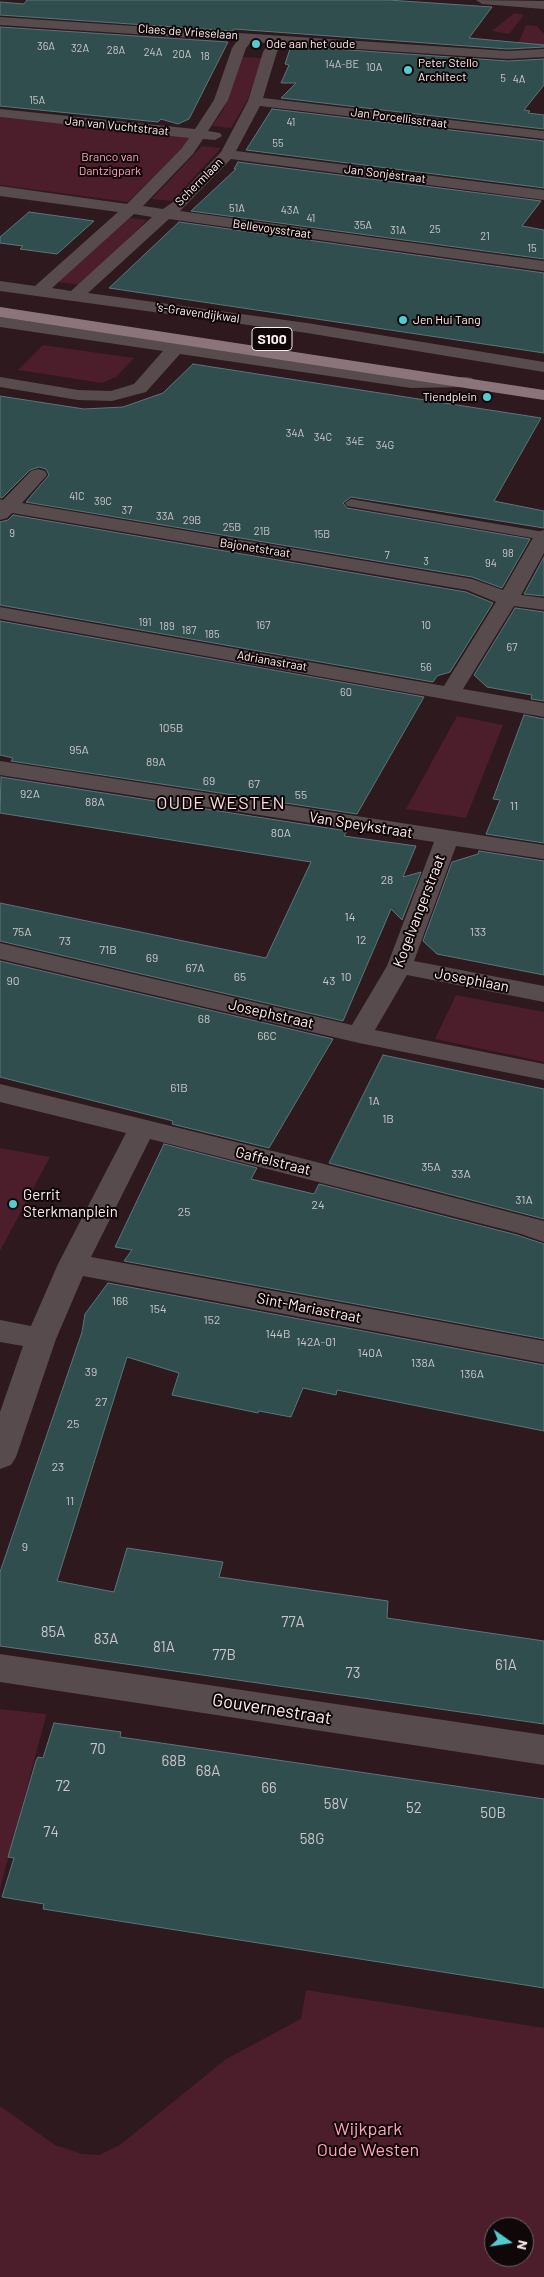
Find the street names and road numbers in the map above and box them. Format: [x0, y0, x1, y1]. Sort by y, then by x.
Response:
street label: Claes de Vrieselaan [137, 21, 239, 43]
street label: Jan Porcellisstraat [350, 105, 448, 131]
street label: Jan van Vuchtstraat [65, 113, 169, 139]
street label: Schermlaan [172, 155, 226, 209]
street label: Jan Sonjéstraat [343, 162, 427, 186]
street label: Bellevoysstraat [232, 216, 312, 242]
street label: 's-Gravendijkwal [156, 300, 240, 326]
road number: S100 [252, 328, 292, 350]
street label: Bajonetstraat [219, 535, 291, 561]
street label: Adrianastraat [236, 648, 308, 674]
street label: Van Speykstraat [308, 808, 414, 842]
street label: Kogelvangerstraat [389, 852, 449, 970]
street label: Josephlaan [433, 964, 511, 996]
street label: Josephstraat [226, 995, 316, 1033]
street label: Gaffelstraat [233, 1143, 313, 1179]
street label: Sint-Mariastraat [255, 1289, 363, 1327]
street label: Gouvernestraat [211, 1689, 333, 1729]

